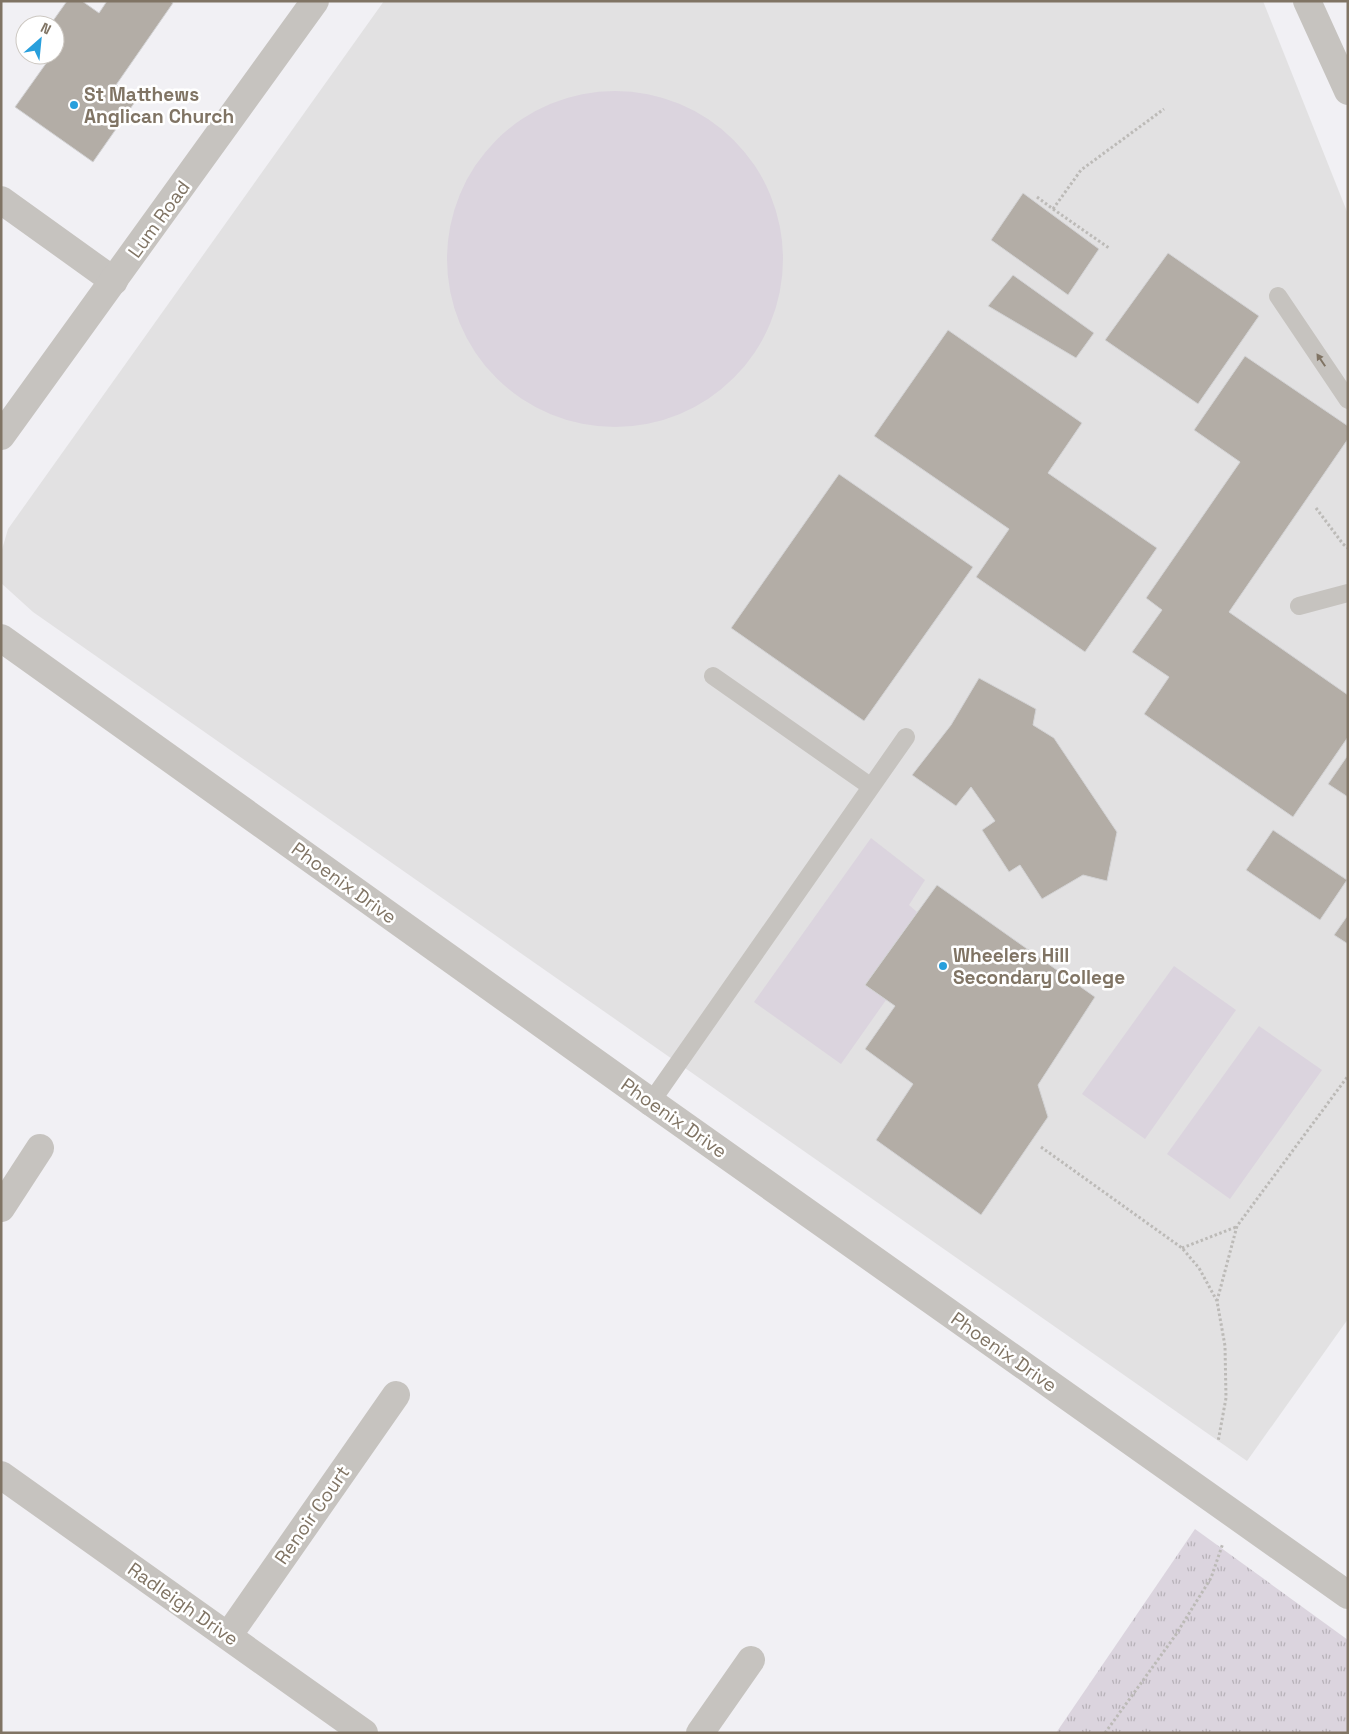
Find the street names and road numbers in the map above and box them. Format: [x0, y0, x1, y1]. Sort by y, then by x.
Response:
street label: Lum Road [123, 175, 195, 263]
street label: Phoenix Drive [286, 836, 402, 930]
street label: Phoenix Drive [616, 1072, 732, 1164]
street label: Phoenix Drive [946, 1306, 1062, 1398]
street label: Renoir Court [269, 1461, 355, 1569]
street label: Radleigh Drive [123, 1557, 243, 1651]

